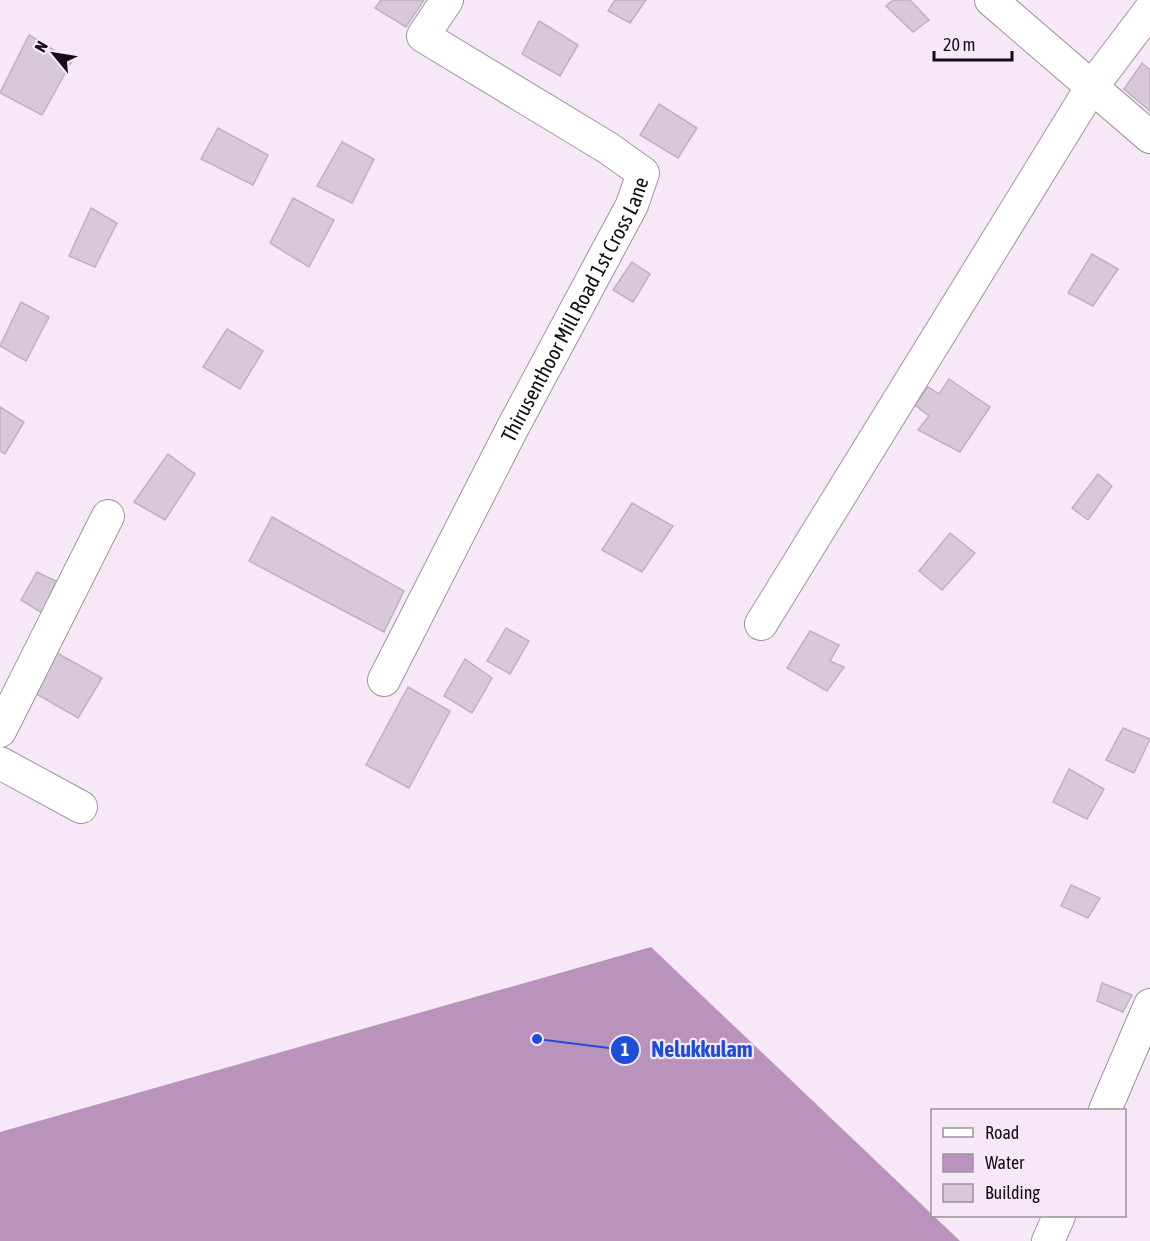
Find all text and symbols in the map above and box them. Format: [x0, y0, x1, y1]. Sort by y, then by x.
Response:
north arrow [24, 24, 84, 84]
scale bar [934, 24, 1012, 62]
text: 20 m [943, 34, 975, 55]
text: N [31, 38, 51, 55]
street label: Thirusenthoor Mill Road 1st Cross Lane [496, 174, 653, 446]
callout: Nelukkulam [610, 1030, 765, 1070]
text: Nelukkulam [651, 1036, 753, 1062]
text: 1 [621, 1039, 629, 1060]
legend [931, 1109, 1126, 1217]
text: Road [985, 1122, 1019, 1143]
text: Water [985, 1152, 1025, 1173]
text: Building [985, 1182, 1040, 1203]

